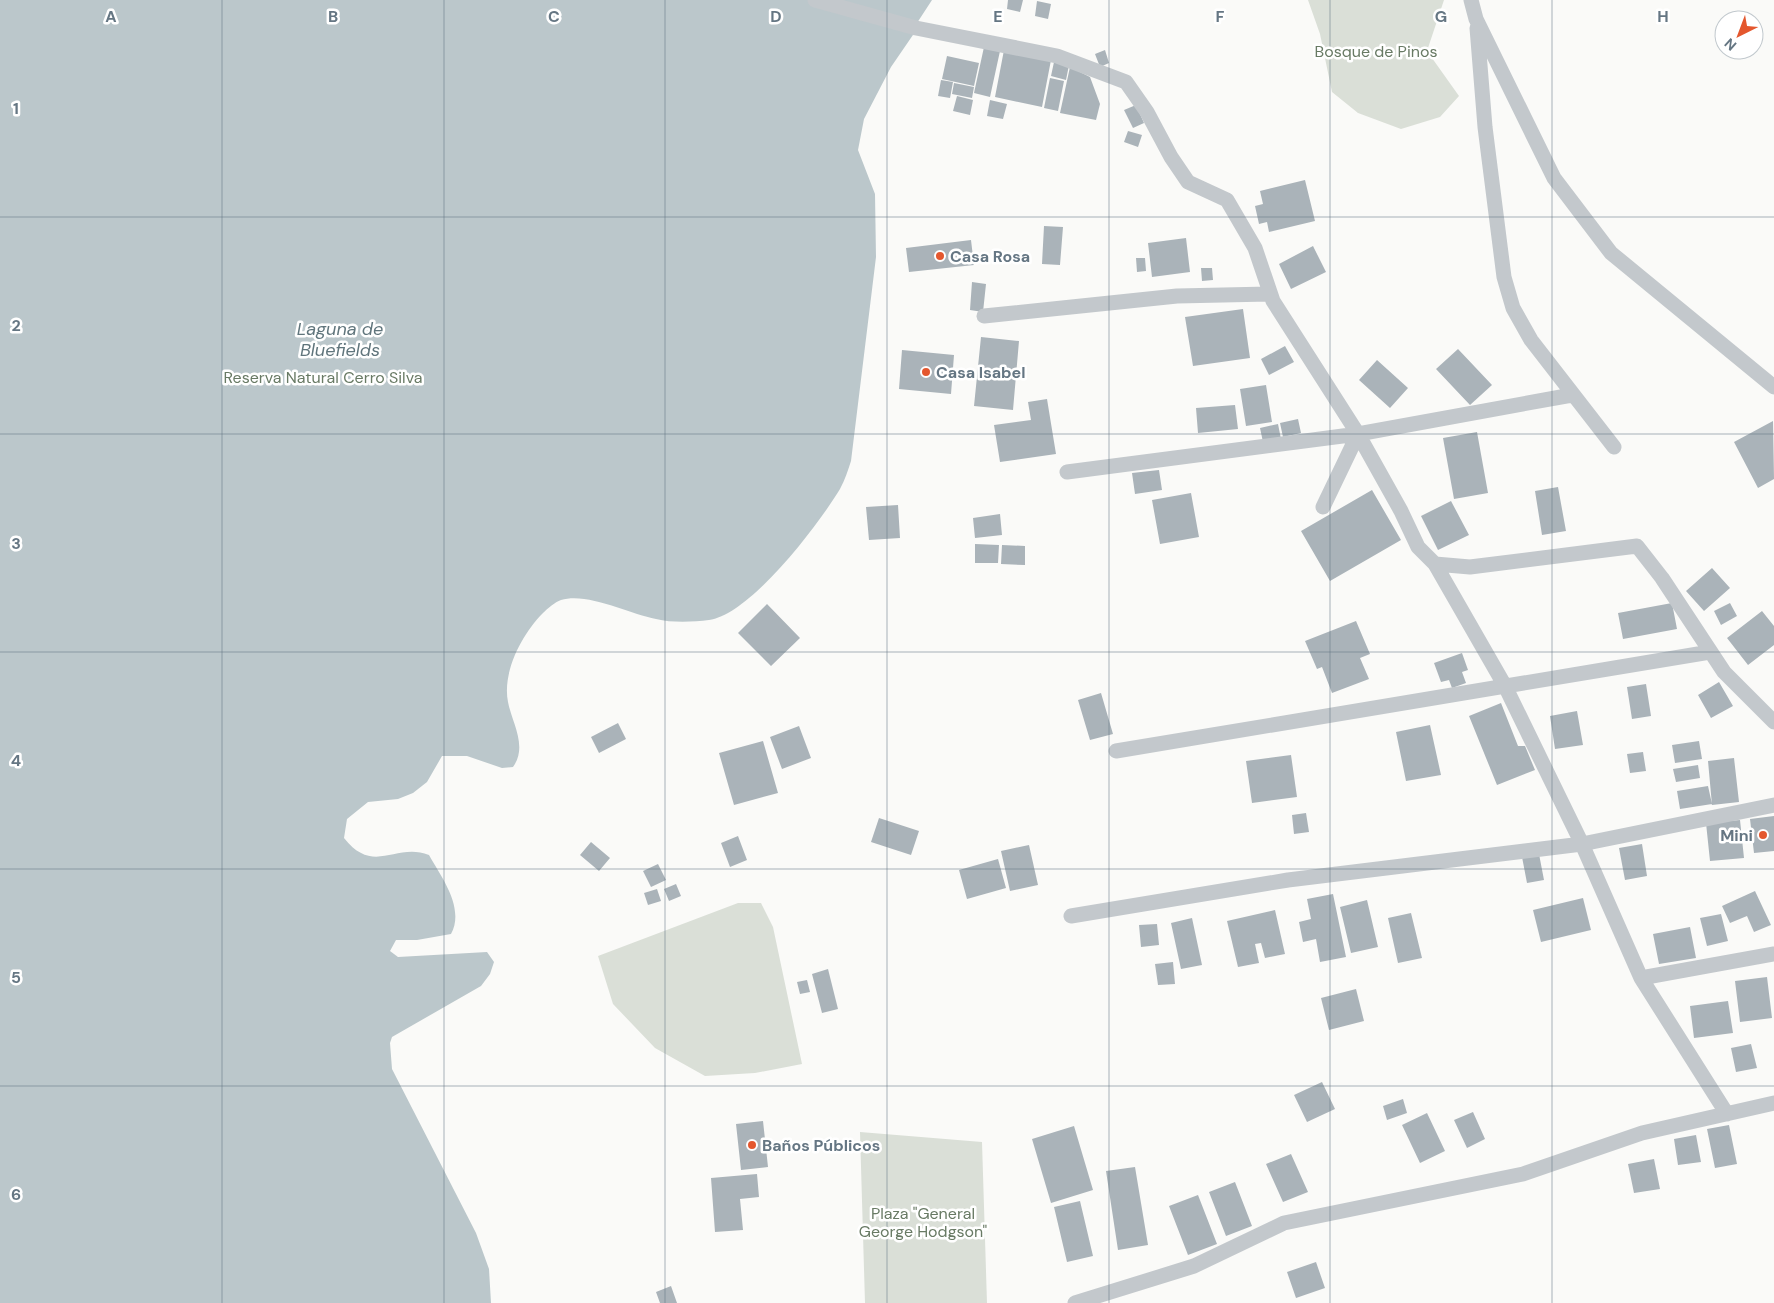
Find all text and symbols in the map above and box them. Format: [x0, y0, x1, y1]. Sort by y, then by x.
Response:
text: A [105, 6, 117, 27]
text: B [328, 6, 338, 27]
text: C [548, 6, 560, 27]
text: D [770, 6, 782, 27]
text: E [993, 6, 1003, 27]
text: F [1216, 6, 1225, 27]
text: G [1435, 6, 1447, 27]
text: H [1657, 6, 1669, 27]
north arrow [1714, 10, 1764, 60]
text: N [1720, 35, 1740, 55]
park label: Bosque de Pinos [1315, 41, 1437, 62]
text: 1 [13, 98, 19, 119]
place label: Casa Rosa [950, 246, 1030, 267]
marker: Casa Rosa [934, 250, 946, 262]
text: 2 [11, 315, 21, 336]
water label: Laguna de Bluefields [297, 317, 383, 362]
place label: Casa Isabel [936, 362, 1025, 383]
marker: Casa Isabel [920, 366, 932, 378]
park label: Reserva Natural Cerro Silva [224, 367, 422, 388]
text: 3 [11, 533, 21, 554]
text: 4 [11, 750, 21, 771]
place label: Mini [1720, 825, 1753, 846]
marker: Mini [1757, 829, 1769, 841]
text: 5 [11, 967, 21, 988]
place label: Baños Públicos [762, 1135, 880, 1156]
marker: Baños Públicos [746, 1139, 758, 1151]
text: 6 [11, 1184, 21, 1205]
park label: Plaza "General George Hodgson" [859, 1203, 987, 1242]

